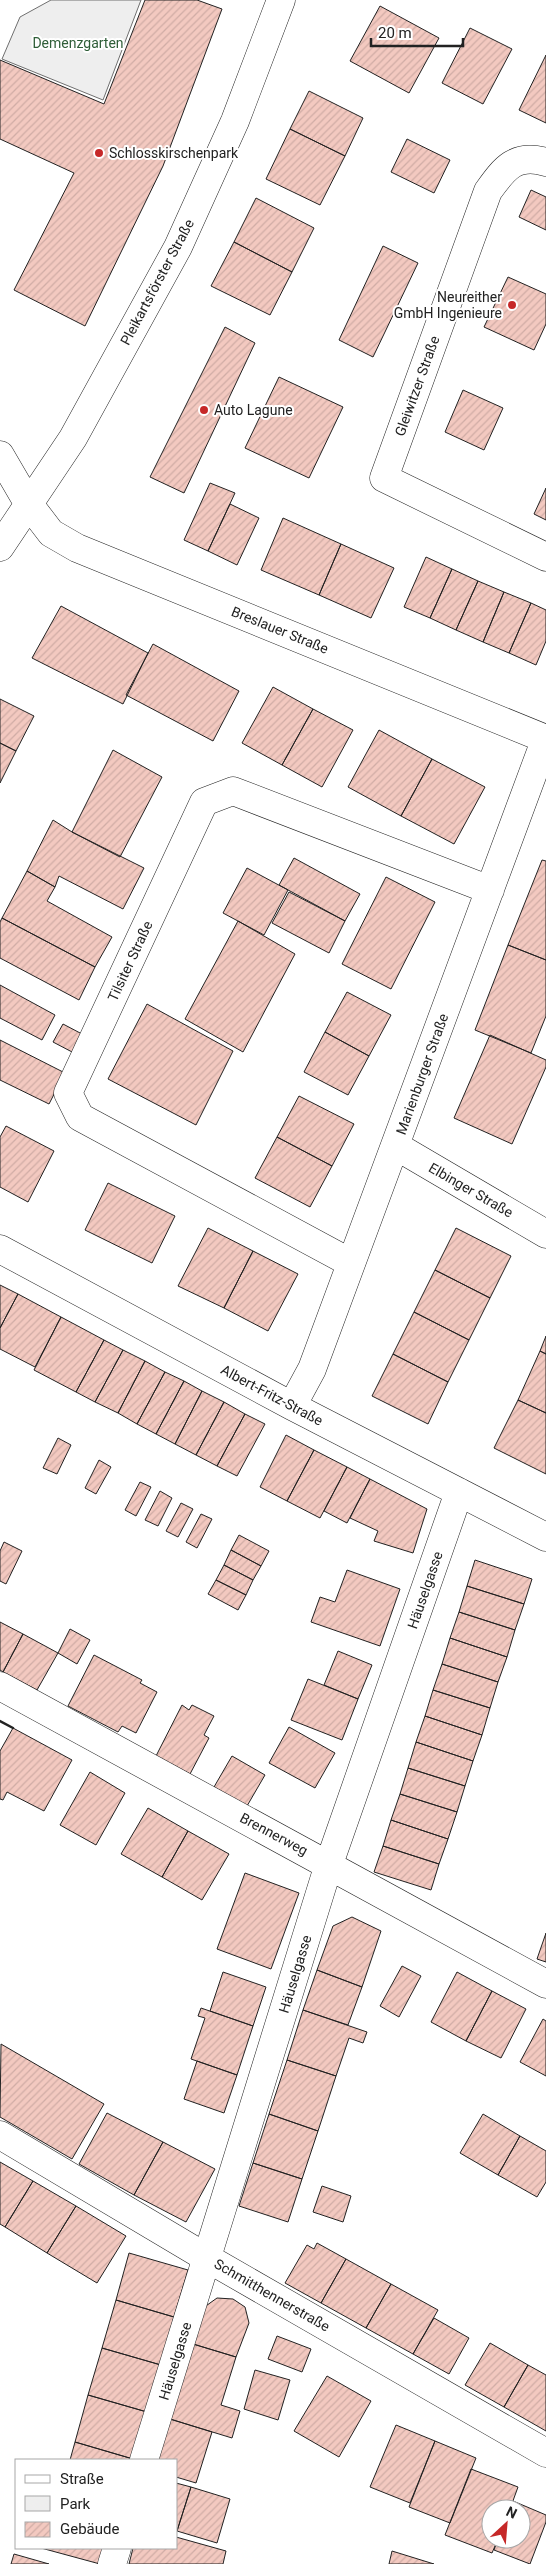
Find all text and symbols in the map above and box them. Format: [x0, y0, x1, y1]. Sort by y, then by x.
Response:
scale bar [371, 15, 464, 47]
text: 20 m [378, 24, 412, 42]
park label: Demenzgarten [32, 35, 124, 51]
place label: Schlosskirschenpark [109, 145, 239, 161]
marker: Schlosskirschenpark [93, 147, 105, 159]
street label: Pleikartsförster Straße [117, 216, 197, 348]
place label: Neureither GmbH Ingenieure [394, 289, 502, 321]
marker: Neureither GmbH Ingenieure [506, 299, 518, 311]
street label: Gleiwitzer Straße [391, 334, 443, 438]
place label: Auto Lagune [214, 402, 293, 418]
marker: Auto Lagune [198, 404, 210, 416]
street label: Breslauer Straße [229, 603, 331, 657]
street label: Tilsiter Straße [104, 918, 156, 1004]
street label: Marienburger Straße [393, 1011, 451, 1137]
street label: Elbinger Straße [426, 1159, 516, 1221]
street label: Albert-Fritz-Straße [218, 1361, 326, 1429]
street label: Häuselgasse [404, 1549, 446, 1631]
street label: Brennerweg [237, 1809, 311, 1859]
street label: Häuselgasse [276, 1933, 314, 2015]
street label: Schmitthennerstraße [211, 2255, 333, 2335]
street label: Häuselgasse [156, 2320, 194, 2402]
legend [15, 2459, 178, 2549]
text: Straße [60, 2470, 104, 2488]
text: Park [60, 2495, 91, 2513]
north arrow [481, 2499, 531, 2549]
text: N [504, 2503, 520, 2522]
text: Gebäude [60, 2520, 119, 2538]

